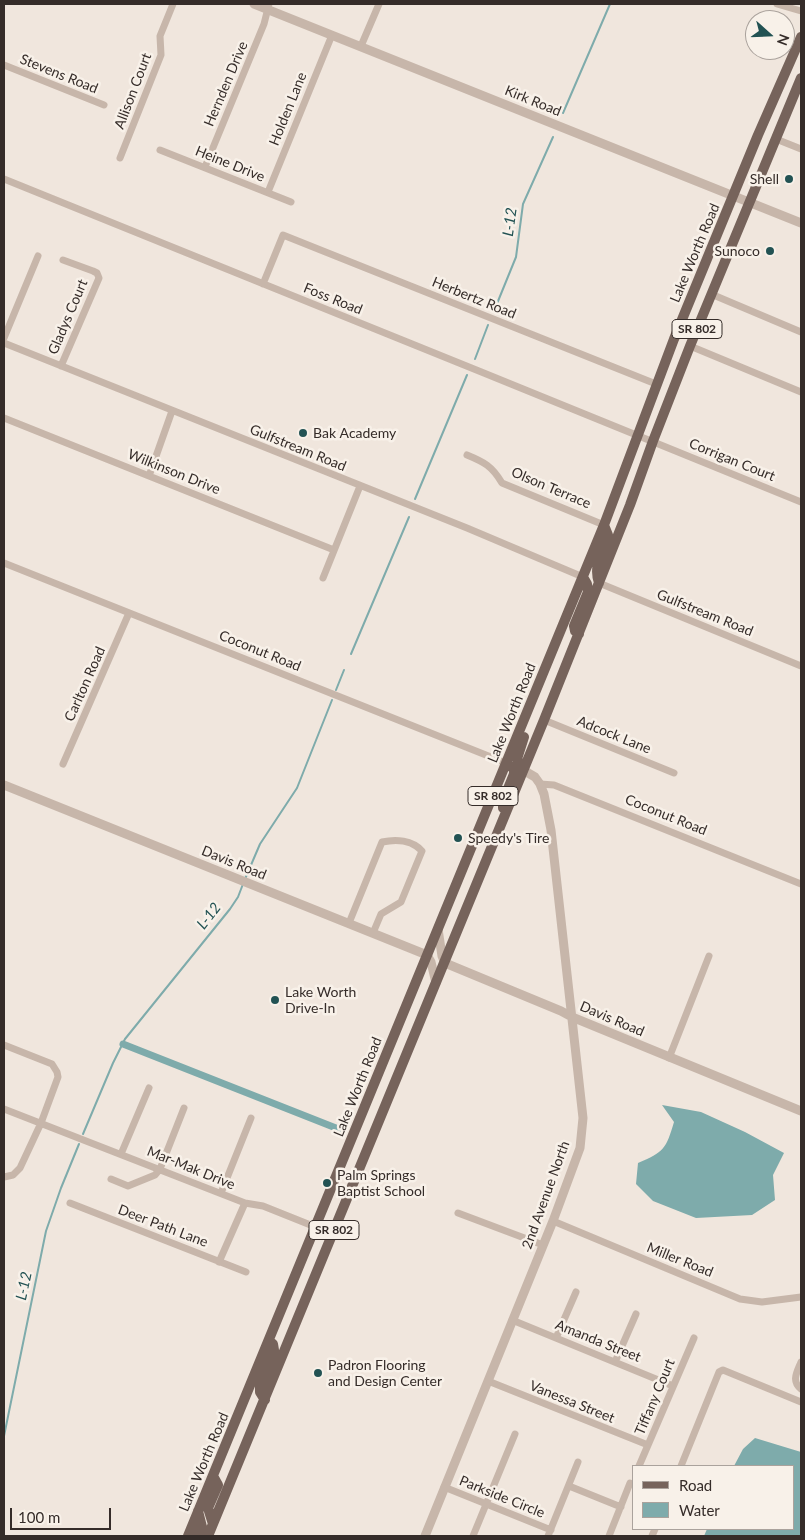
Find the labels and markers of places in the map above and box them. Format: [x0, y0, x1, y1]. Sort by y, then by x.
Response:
place label: Shell [750, 171, 779, 187]
marker: Shell [783, 173, 795, 185]
place label: Sunoco [714, 243, 760, 259]
marker: Sunoco [764, 245, 776, 257]
place label: Bak Academy [313, 425, 396, 441]
marker: Bak Academy [297, 427, 309, 439]
place label: Speedy's Tire [468, 830, 549, 846]
marker: Speedy's Tire [452, 832, 464, 844]
place label: Lake Worth Drive-In [285, 984, 356, 1016]
marker: Lake Worth Drive-In [269, 994, 281, 1006]
place label: Palm Springs Baptist School [337, 1167, 425, 1200]
marker: Palm Springs Baptist School [321, 1177, 333, 1189]
place label: Padron Flooring and Design Center [328, 1357, 442, 1390]
marker: Padron Flooring and Design Center [312, 1367, 324, 1379]

